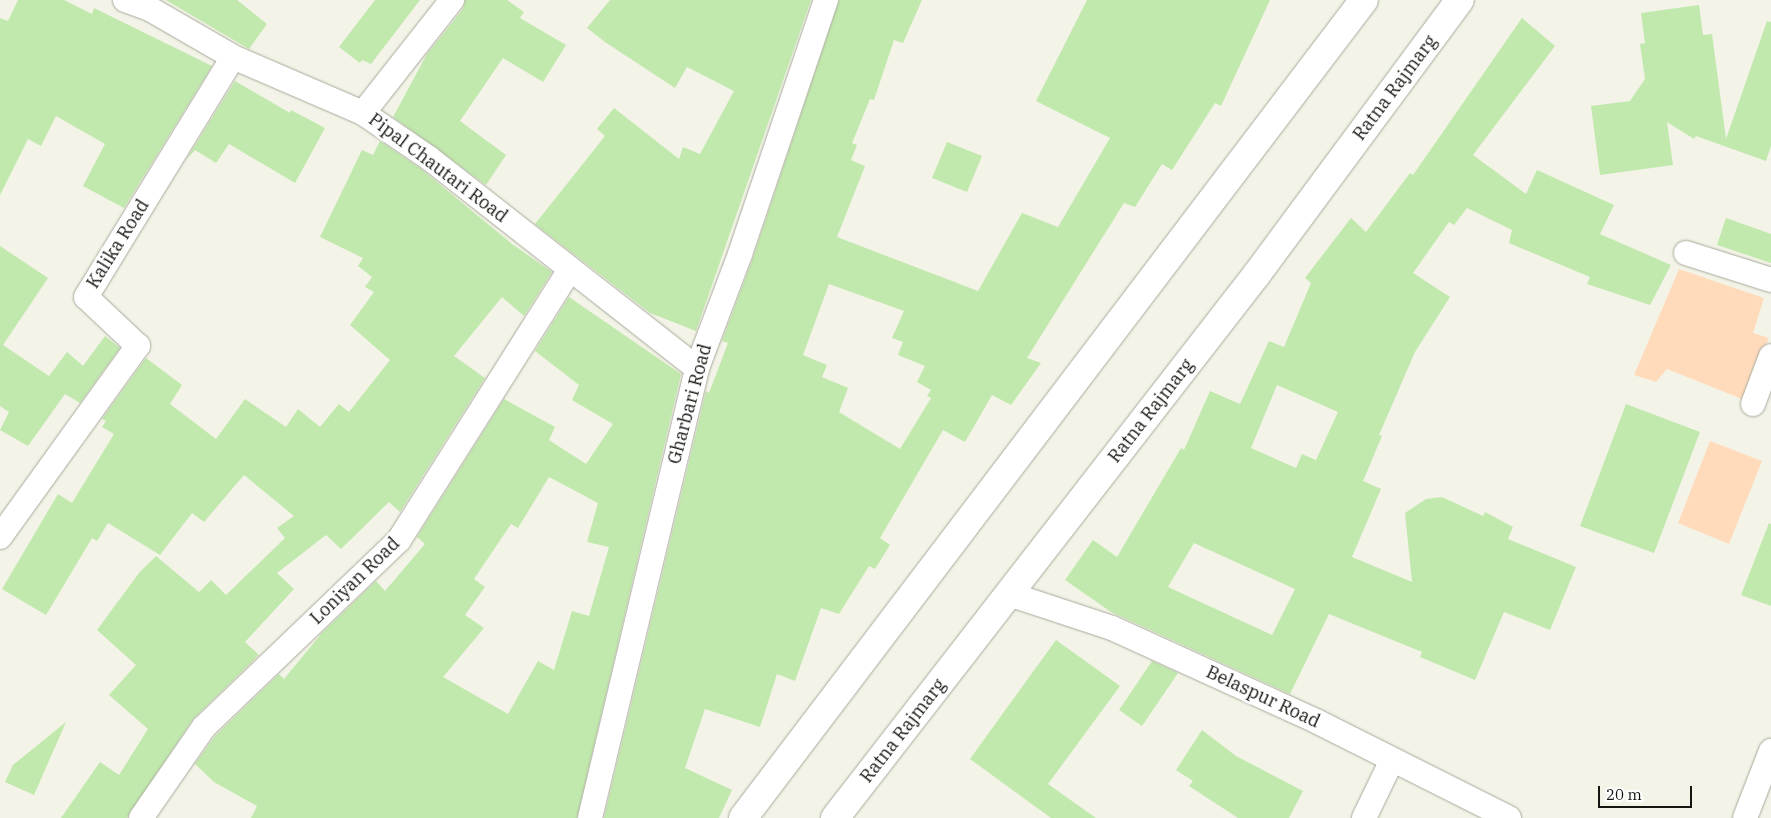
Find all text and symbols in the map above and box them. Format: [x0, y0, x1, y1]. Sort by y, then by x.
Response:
street label: Ratna Rajmarg [1349, 31, 1441, 145]
street label: Pipal Chautari Road [364, 109, 512, 227]
street label: Kalika Road [82, 196, 154, 292]
street label: Gharbari Road [664, 342, 716, 466]
street label: Ratna Rajmarg [1104, 355, 1198, 467]
street label: Loniyan Road [306, 533, 404, 629]
street label: Belaspur Road [1203, 661, 1323, 733]
street label: Ratna Rajmarg [856, 675, 950, 787]
scale bar [1601, 776, 1695, 808]
text: 20 m [1606, 785, 1642, 804]

